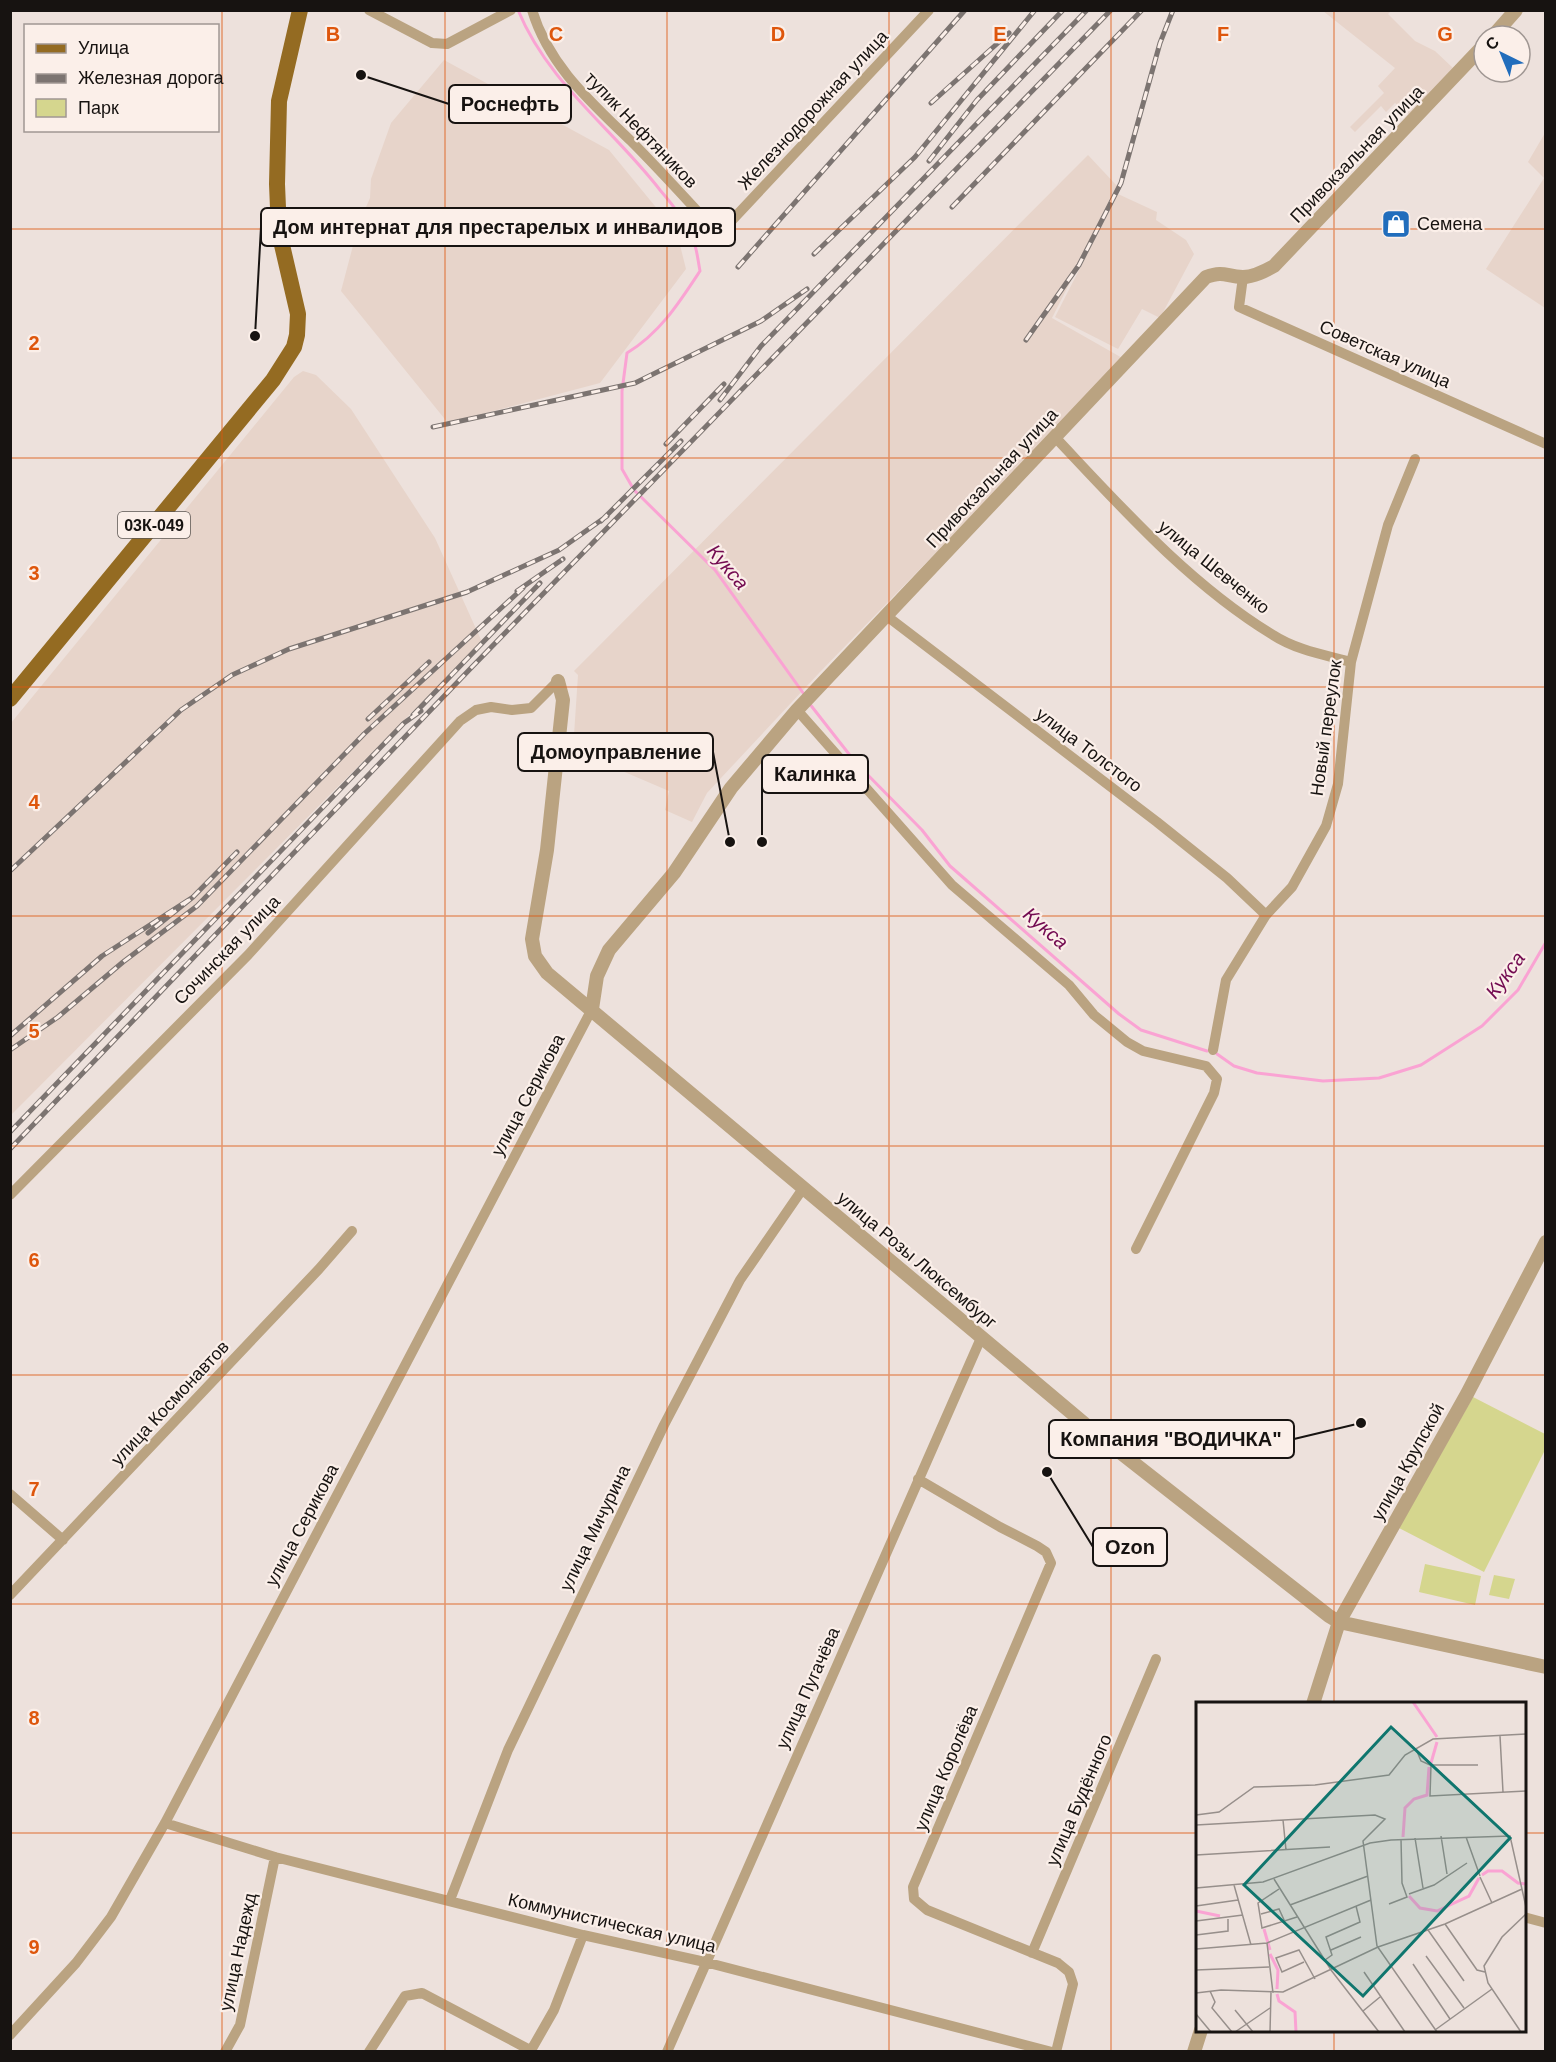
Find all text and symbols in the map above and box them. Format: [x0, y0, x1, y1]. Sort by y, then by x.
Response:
text: B [326, 23, 340, 45]
text: C [549, 23, 563, 45]
text: D [771, 23, 785, 45]
text: E [993, 23, 1007, 45]
text: F [1217, 23, 1229, 45]
text: G [1437, 23, 1453, 45]
legend [24, 24, 219, 132]
north arrow [1472, 24, 1532, 84]
street label: Железнодорожная улица [734, 26, 893, 194]
text: С [1482, 33, 1502, 54]
text: Улица [78, 38, 130, 58]
text: Железная дорога [78, 68, 225, 88]
street label: тупик Нефтяников [581, 68, 701, 192]
street label: Привокзальная улица [1286, 81, 1428, 227]
callout: Роснефть [449, 85, 571, 123]
text: Роснефть [461, 93, 559, 115]
text: Парк [78, 98, 119, 118]
callout: Дом интернат для престарелых и инвалидов [261, 208, 735, 246]
shop icon: Семена [1380, 208, 1412, 240]
place label: Семена [1417, 214, 1483, 234]
text: Дом интернат для престарелых и инвалидов [273, 216, 723, 238]
street label: Советская улица [1316, 316, 1455, 392]
text: 2 [28, 332, 40, 354]
street label: Привокзальная улица [922, 404, 1062, 552]
road number: 03К-049 [118, 512, 190, 538]
street label: улица Шевченко [1154, 516, 1274, 618]
water label: Кукса [703, 540, 753, 594]
text: 3 [28, 562, 40, 584]
street label: Новый переулок [1307, 658, 1345, 797]
street label: улица Толстого [1032, 704, 1146, 796]
callout: Домоуправление [518, 733, 713, 771]
text: Домоуправление [531, 741, 701, 763]
callout: Калинка [762, 755, 868, 793]
text: Калинка [774, 763, 857, 785]
text: 4 [28, 791, 40, 813]
street label: Сочинская улица [170, 891, 285, 1009]
water label: Кукса [1019, 903, 1073, 953]
water label: Кукса [1481, 948, 1529, 1002]
text: 5 [28, 1020, 40, 1042]
street label: улица Серикова [487, 1030, 569, 1159]
street label: улица Розы Люксембург [833, 1188, 1001, 1333]
text: 6 [28, 1249, 40, 1271]
street label: улица Космонавтов [107, 1337, 233, 1469]
street label: улица Крупской [1368, 1400, 1448, 1524]
callout: Компания "ВОДИЧКА" [1049, 1420, 1294, 1458]
text: Компания "ВОДИЧКА" [1060, 1428, 1282, 1450]
street label: улица Серикова [261, 1460, 343, 1589]
street label: улица Мичурина [556, 1461, 635, 1594]
text: 7 [28, 1478, 40, 1500]
callout: Ozon [1093, 1528, 1167, 1566]
text: Ozon [1105, 1536, 1155, 1558]
street label: улица Пугачёва [772, 1623, 844, 1752]
street label: улица Королёва [911, 1701, 982, 1834]
inset map [1196, 1702, 1526, 2032]
text: 8 [28, 1707, 40, 1729]
street label: улица Будённого [1042, 1731, 1116, 1869]
street label: Коммунистическая улица [506, 1889, 719, 1957]
street label: улица Надежд [216, 1891, 260, 2013]
text: 9 [28, 1936, 40, 1958]

